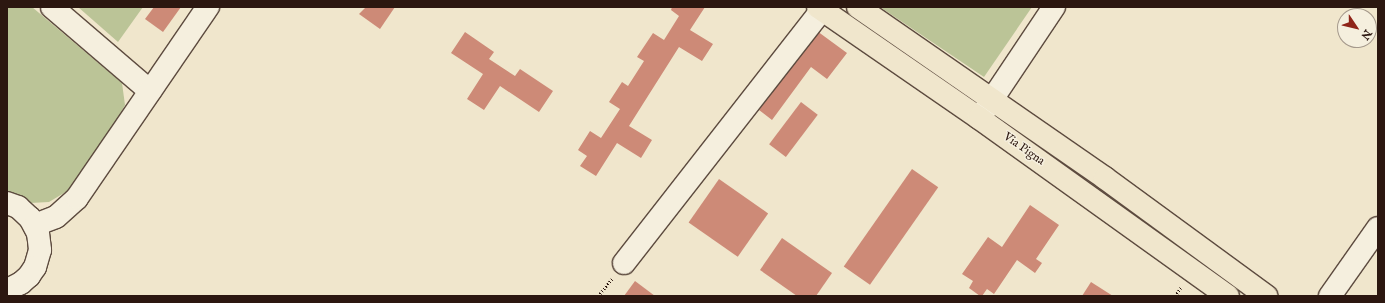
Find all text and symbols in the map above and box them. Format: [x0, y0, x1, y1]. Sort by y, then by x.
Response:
north arrow [1337, 8, 1377, 48]
text: N [1358, 26, 1374, 42]
street label: Via Pigna [1001, 130, 1047, 168]

